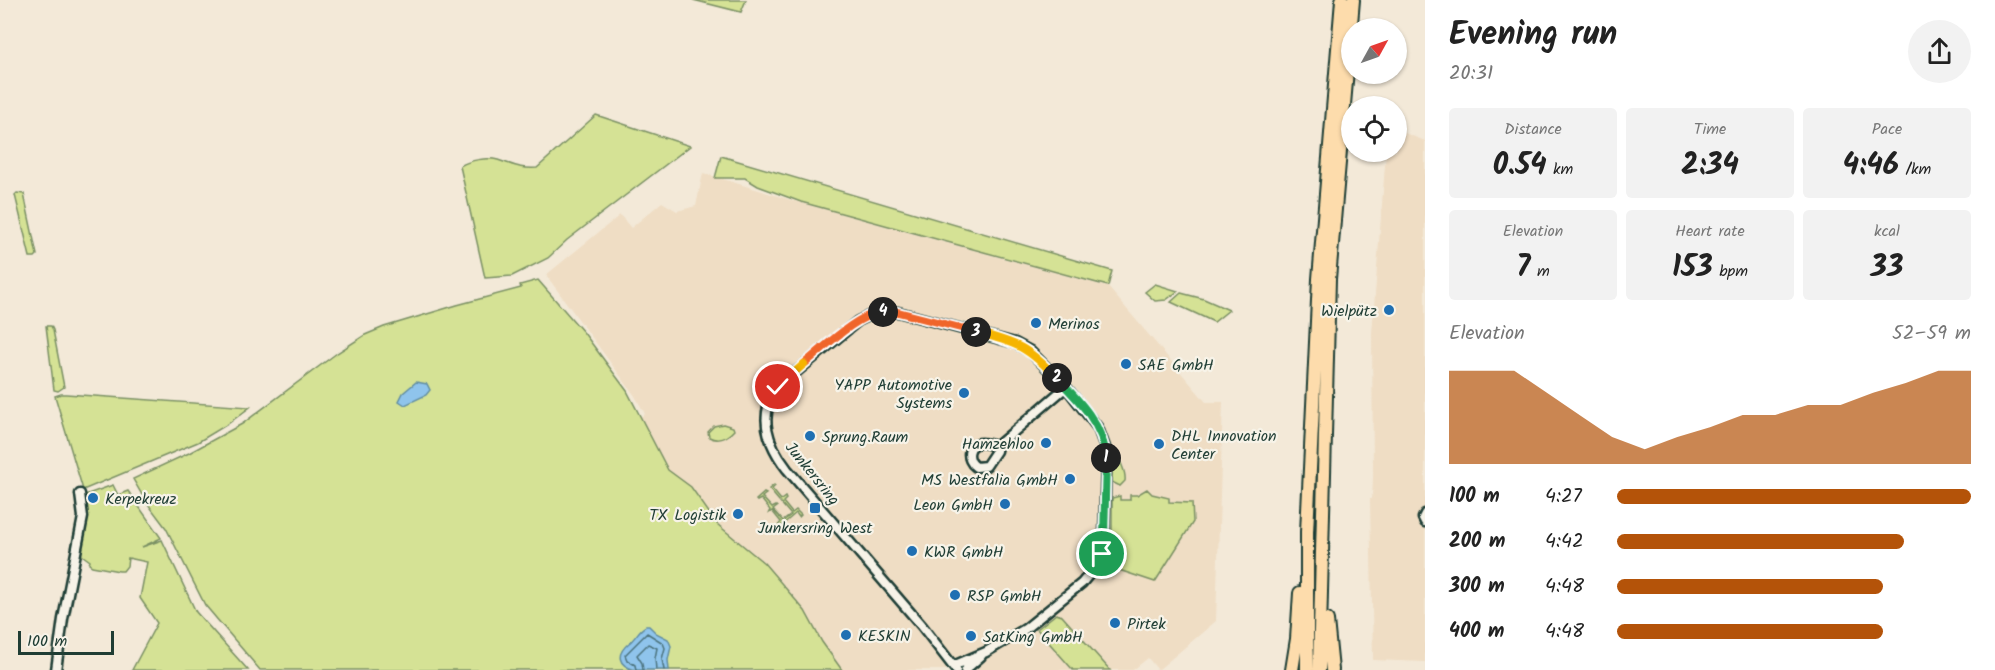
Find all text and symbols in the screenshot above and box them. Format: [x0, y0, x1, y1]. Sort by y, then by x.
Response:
text: Evening run [1449, 9, 1617, 62]
north arrow [1341, 18, 1407, 84]
map controls [1341, 18, 1407, 162]
button: share [1908, 20, 1971, 83]
text: 20:31 [1449, 58, 1493, 90]
button: locate [1341, 96, 1407, 162]
text: Distance [1504, 117, 1562, 142]
text: Time [1694, 117, 1726, 142]
text: Pace [1872, 117, 1902, 142]
text: 0.54 [1493, 142, 1547, 190]
text: 2:34 [1681, 142, 1739, 190]
text: 4:46 [1843, 142, 1899, 190]
text: km [1547, 157, 1573, 182]
text: /km [1899, 157, 1931, 182]
text: Elevation [1503, 219, 1563, 244]
text: Heart rate [1675, 219, 1745, 244]
text: kcal [1874, 219, 1900, 244]
text: 7 [1516, 244, 1531, 292]
text: 153 [1672, 244, 1713, 292]
text: 33 [1871, 244, 1903, 292]
text: m [1531, 259, 1550, 284]
text: bpm [1713, 259, 1748, 284]
pin: 4 [868, 297, 898, 327]
text: 4 [879, 299, 887, 324]
place label: Wielpütz [1321, 299, 1377, 324]
marker: Wielpütz [1382, 303, 1396, 317]
place label: Merinos [1048, 312, 1100, 337]
marker: Merinos [1029, 316, 1043, 330]
pin: 3 [961, 317, 991, 347]
text: Elevation [1449, 318, 1525, 350]
text: 52–59 m [1892, 318, 1971, 350]
text: 3 [972, 319, 980, 344]
place label: SAE GmbH [1138, 353, 1214, 378]
marker: SAE GmbH [1119, 357, 1133, 371]
pin [752, 361, 803, 412]
pin: 2 [1042, 363, 1072, 393]
text: 2 [1052, 365, 1062, 390]
icon: check [761, 370, 794, 403]
place label: YAPP Automotive Systems [834, 373, 952, 416]
marker: YAPP Automotive Systems [957, 386, 971, 400]
place label: DHL Innovation Center [1171, 424, 1277, 467]
place label: Sprung.Raum [822, 425, 909, 450]
marker: Sprung.Raum [803, 429, 817, 443]
place label: Hamzehloo [962, 432, 1034, 457]
marker: Hamzehloo [1039, 436, 1053, 450]
street label: Junkersring [778, 437, 845, 511]
marker: DHL Innovation Center [1152, 437, 1166, 451]
pin: 1 [1091, 443, 1121, 473]
text: 1 [1104, 445, 1108, 470]
place label: MS Westfalia GmbH [921, 468, 1058, 493]
marker: MS Westfalia GmbH [1063, 472, 1077, 486]
text: 100 m [1449, 481, 1500, 513]
text: 4:27 [1545, 481, 1582, 513]
place label: Kerpekreuz [105, 487, 177, 512]
marker: Kerpekreuz [86, 491, 100, 505]
place label: Leon GmbH [913, 493, 993, 518]
marker: Leon GmbH [998, 497, 1012, 511]
marker: Junkersring West [808, 501, 822, 515]
place label: TX Logistik [649, 503, 726, 528]
marker: TX Logistik [731, 507, 745, 521]
place label: Junkersring West [758, 516, 873, 541]
text: 200 m [1449, 526, 1505, 558]
text: 4:42 [1545, 526, 1584, 558]
pin [1076, 528, 1127, 579]
icon: arrive [1085, 537, 1118, 570]
place label: KWR GmbH [924, 540, 1003, 565]
marker: KWR GmbH [905, 544, 919, 558]
text: 300 m [1449, 571, 1505, 603]
text: 4:48 [1545, 571, 1584, 603]
place label: RSP GmbH [967, 584, 1042, 609]
marker: RSP GmbH [948, 588, 962, 602]
place label: Pirtek [1127, 612, 1166, 637]
marker: Pirtek [1108, 616, 1122, 630]
text: 400 m [1449, 616, 1505, 648]
text: 4:48 [1545, 616, 1584, 648]
place label: KESKIN [858, 624, 911, 649]
place label: SatKing GmbH [983, 625, 1083, 650]
scale bar [18, 628, 114, 656]
marker: KESKIN [839, 628, 853, 642]
text: 100 m [27, 629, 67, 654]
marker: SatKing GmbH [964, 629, 978, 643]

